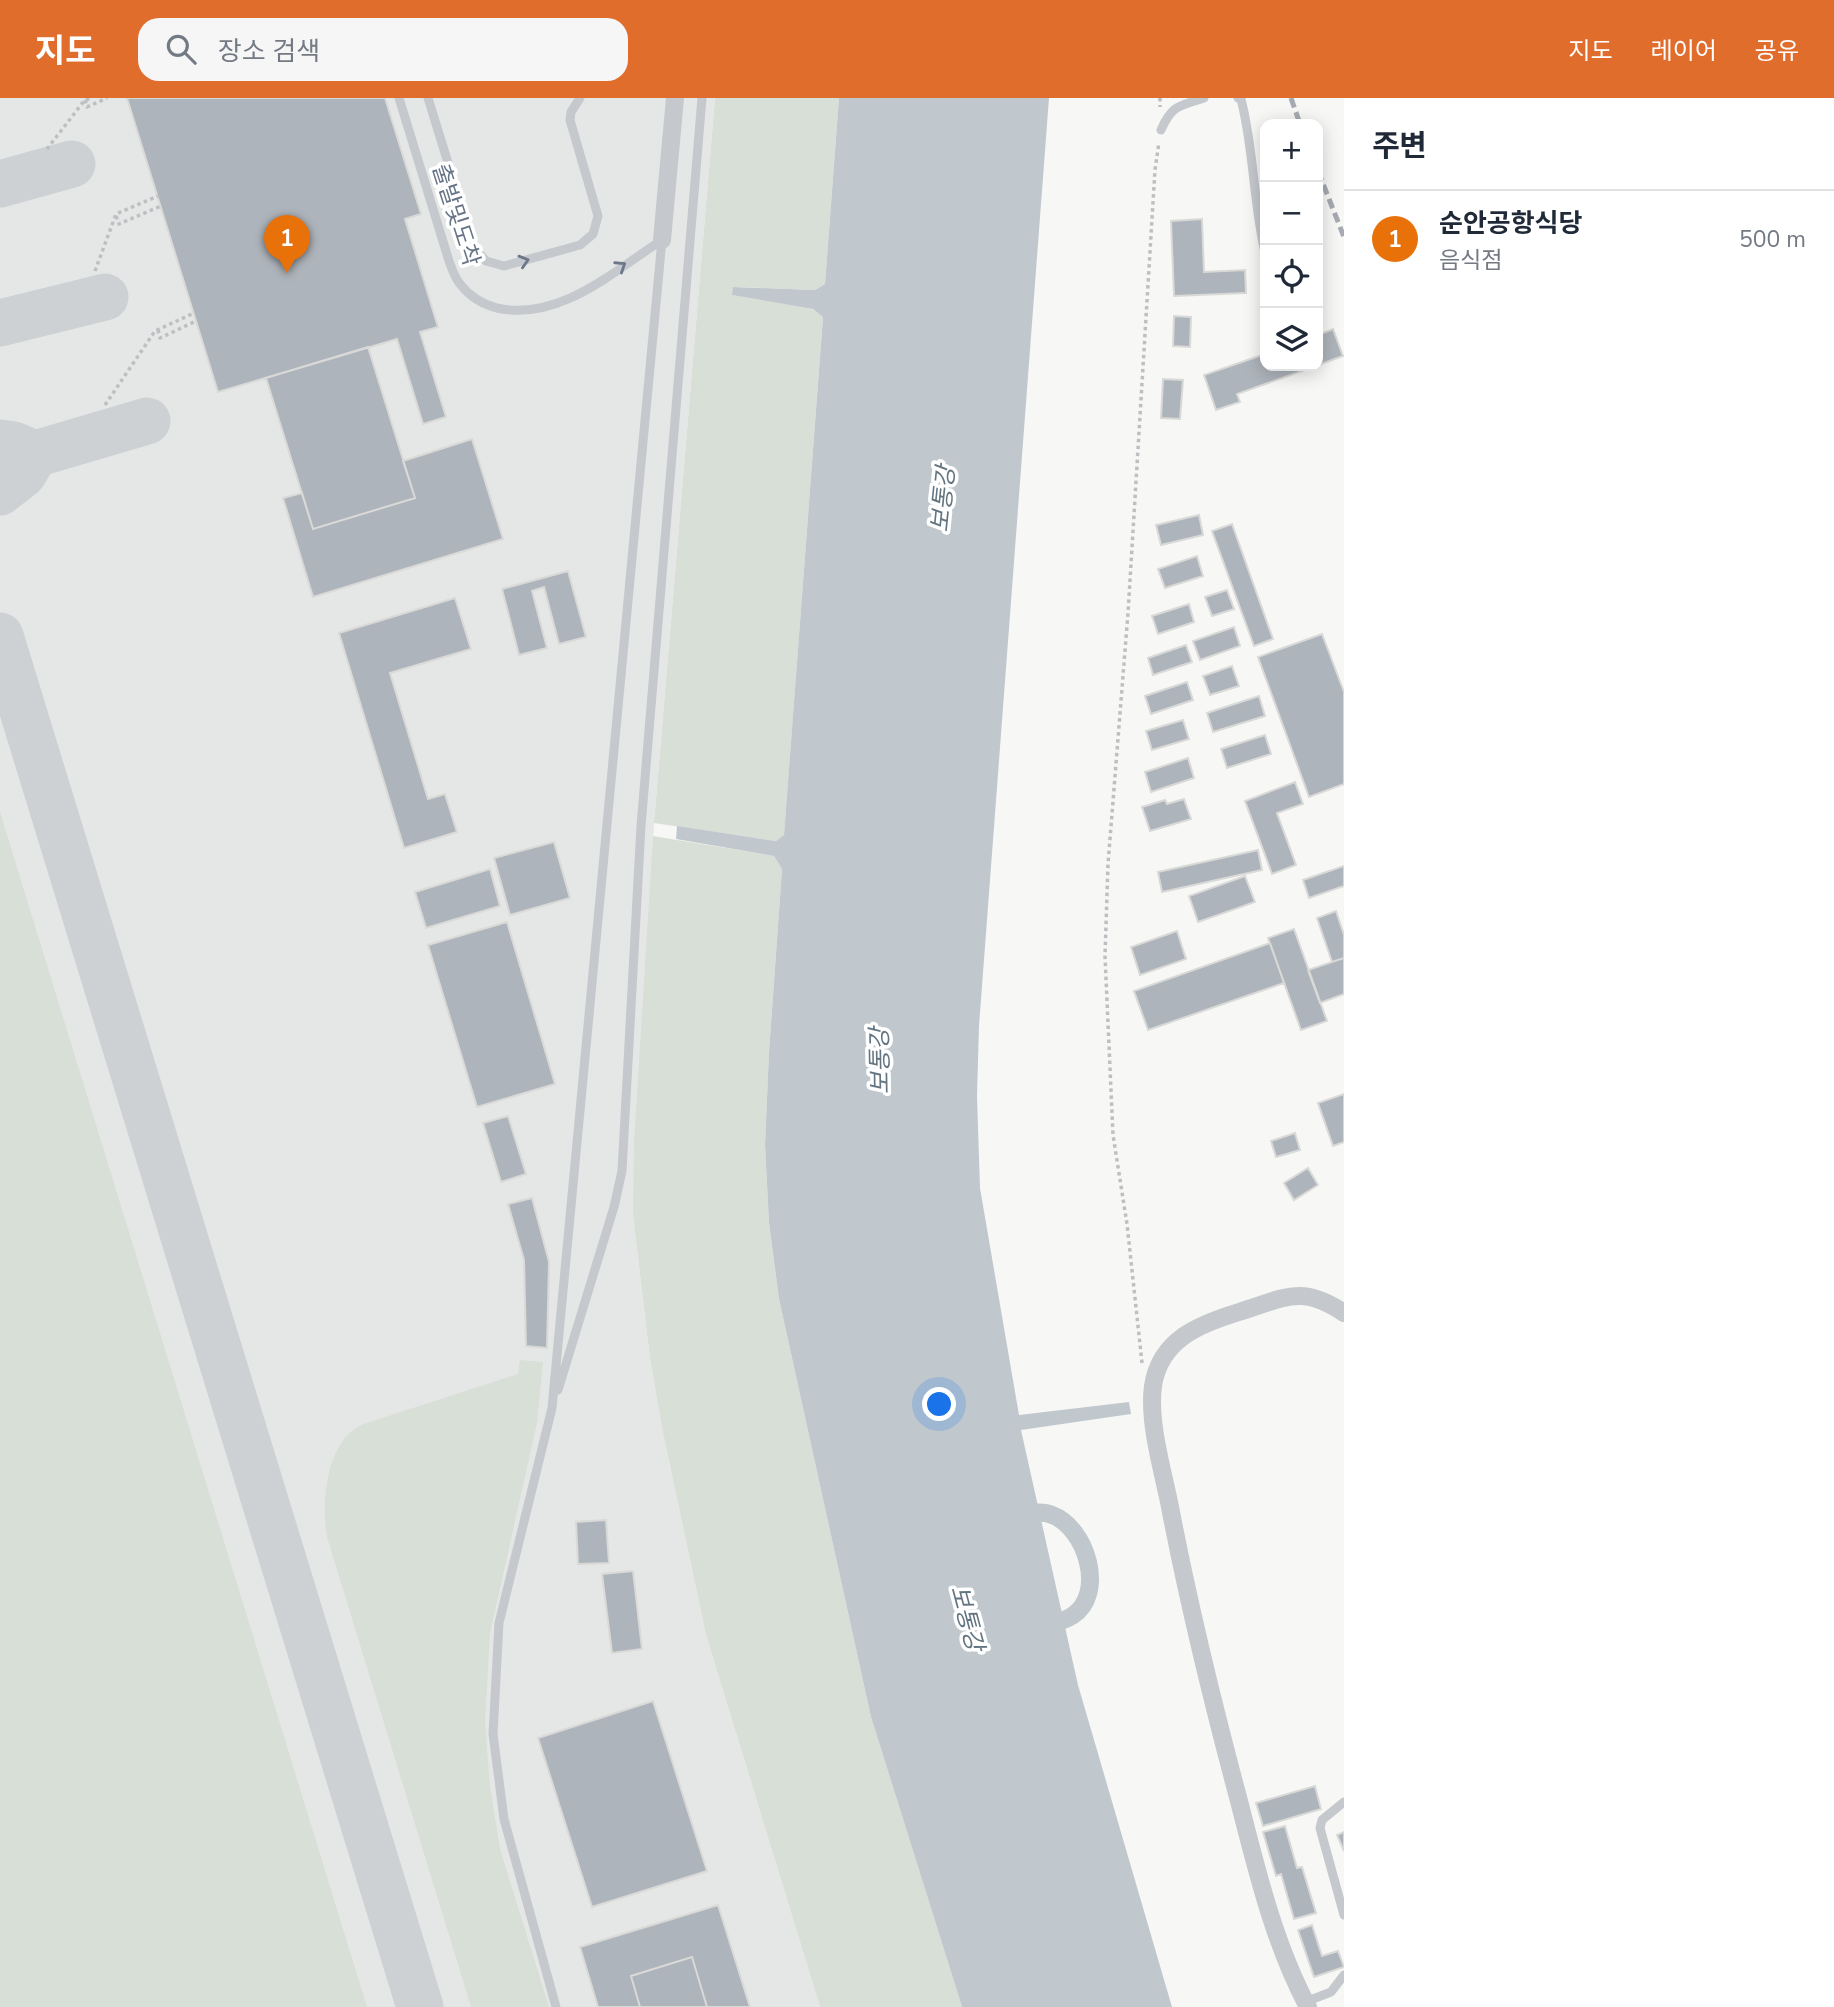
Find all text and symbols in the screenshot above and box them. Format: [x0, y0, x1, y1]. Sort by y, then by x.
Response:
search box [138, 18, 628, 81]
text: 지도 [35, 29, 96, 74]
icon: search [162, 30, 200, 68]
text: 장소 검색 [218, 34, 320, 69]
text: 지도 [1568, 35, 1613, 67]
text: 레이어 [1651, 35, 1717, 67]
text: 공유 [1755, 35, 1799, 67]
map controls [1260, 119, 1323, 371]
button: + [1260, 119, 1323, 182]
text: 주변 [1372, 126, 1427, 167]
street label: 출발및도착 [425, 160, 487, 270]
button: − [1260, 182, 1323, 245]
text: 순안공항식당 [1439, 206, 1583, 241]
pin: 1 [264, 215, 310, 273]
text: 1 [1388, 224, 1402, 255]
text: 500 m [1739, 224, 1806, 255]
button: locate [1260, 245, 1323, 308]
text: 음식점 [1439, 245, 1502, 276]
one-way arrow [518, 255, 530, 270]
one-way arrow [614, 262, 627, 275]
button: layers [1260, 308, 1323, 371]
water label: 보통강 [924, 461, 963, 534]
water label: 보통강 [863, 1025, 897, 1094]
your location [922, 1387, 956, 1421]
water label: 보통강 [943, 1582, 992, 1657]

